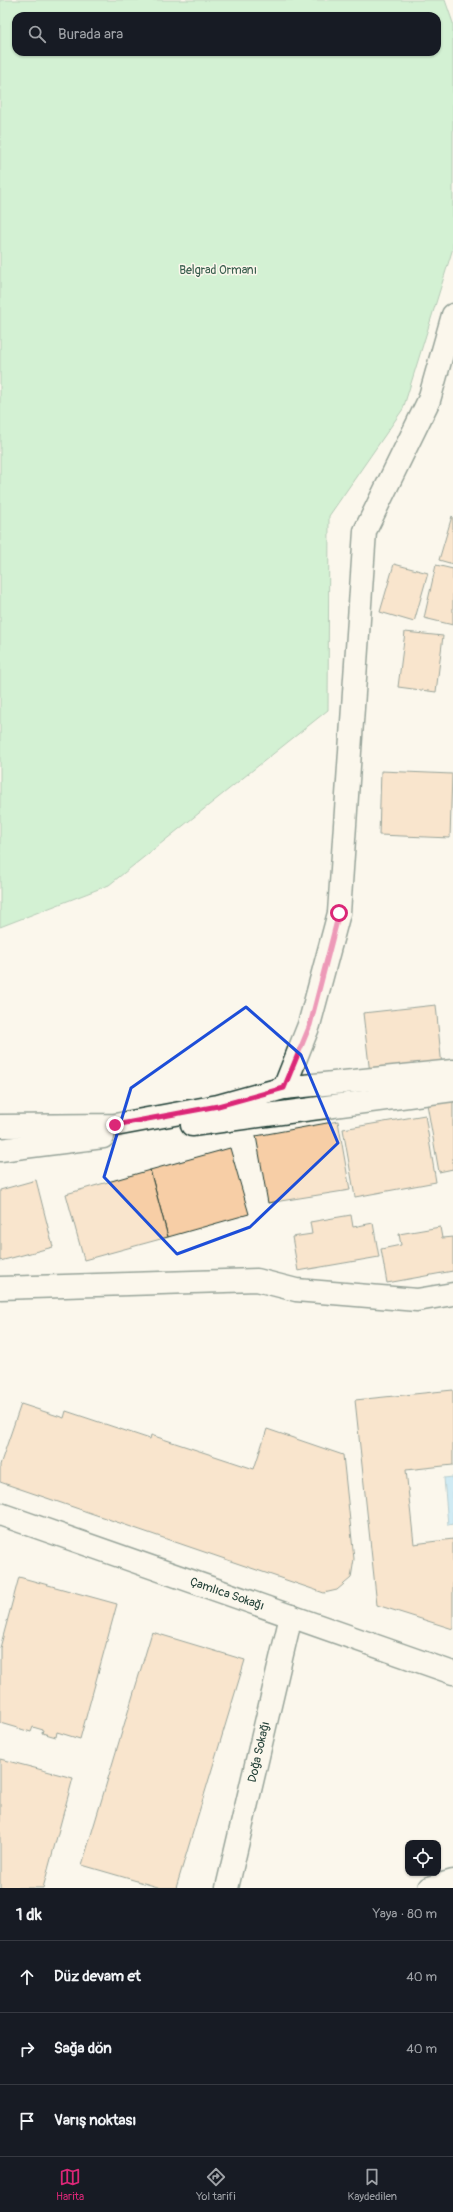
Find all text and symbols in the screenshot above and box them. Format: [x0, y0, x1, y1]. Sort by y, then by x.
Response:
search box [12, 12, 441, 56]
icon: search [26, 23, 48, 45]
text: Burada ara [58, 25, 123, 44]
park label: Belgrad Ormanı [179, 263, 257, 278]
route start [330, 904, 348, 922]
route end [106, 1116, 124, 1134]
street label: Çamlıca Sokağı [188, 1574, 266, 1614]
street label: Doğa Sokağı [245, 1720, 273, 1784]
map controls [405, 1840, 441, 1876]
button: locate [405, 1840, 441, 1876]
text: 1 dk [16, 1904, 42, 1925]
text: Yaya · 80 m [373, 1906, 437, 1922]
icon: ahead [16, 1966, 38, 1988]
text: Düz devam et [54, 1967, 141, 1986]
text: 40 m [406, 1969, 437, 1985]
icon: right [16, 2038, 38, 2060]
text: Sağa dön [54, 2039, 112, 2058]
text: 40 m [406, 2041, 437, 2057]
icon: arrive [16, 2110, 38, 2132]
text: Varış noktası [54, 2111, 136, 2130]
tab: Harita [56, 2166, 84, 2203]
tab: Yol tarifi [196, 2166, 236, 2203]
tab: Kaydedilen [348, 2166, 397, 2203]

